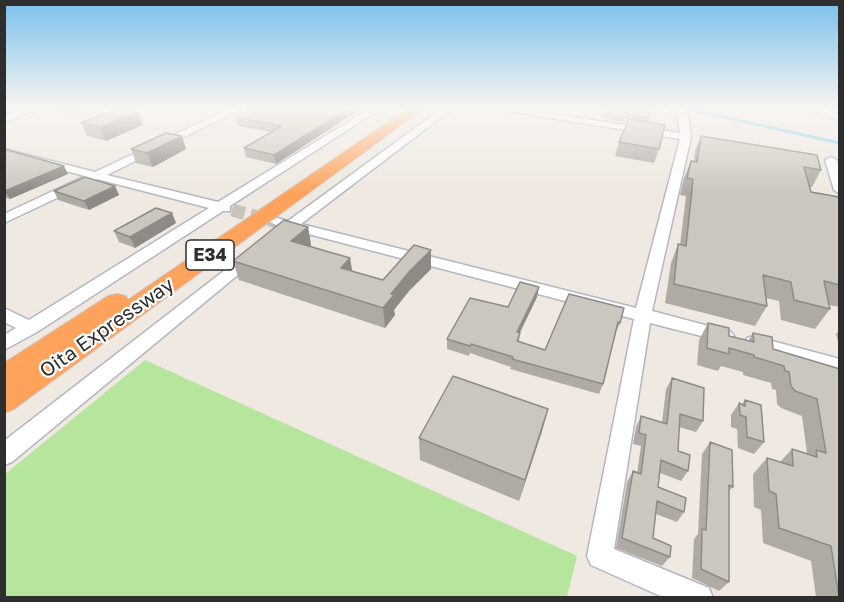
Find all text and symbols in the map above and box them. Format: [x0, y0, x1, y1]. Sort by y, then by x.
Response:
road number: E34 [186, 240, 234, 270]
street label: Oita Expressway [35, 273, 179, 383]

